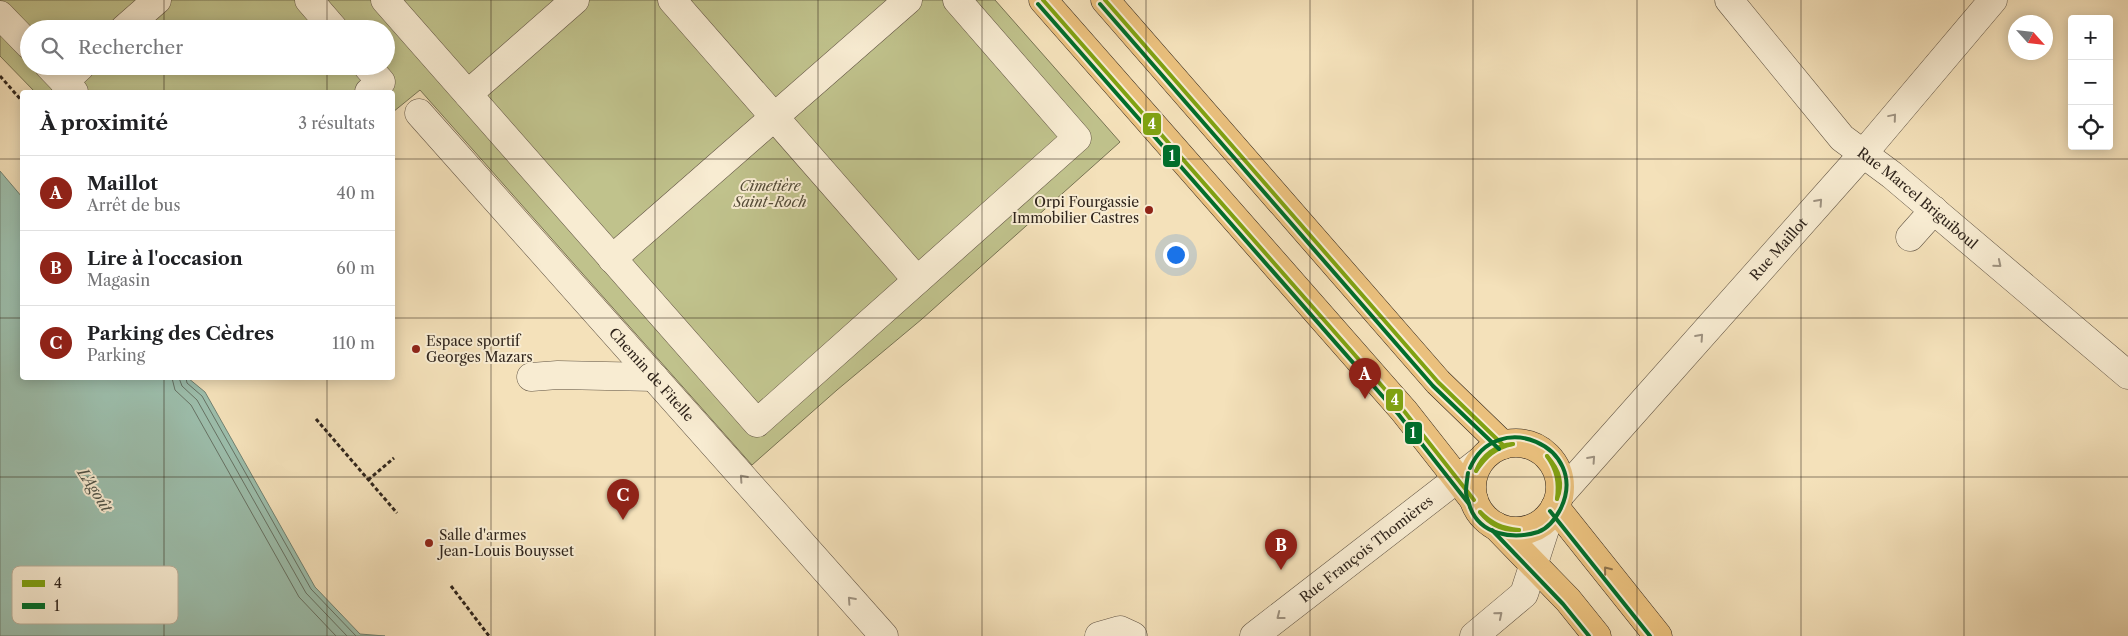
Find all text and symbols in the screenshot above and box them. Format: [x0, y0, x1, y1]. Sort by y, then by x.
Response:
north arrow [2008, 15, 2053, 60]
map controls [2068, 15, 2113, 150]
button: + [2068, 15, 2113, 60]
search box [20, 20, 395, 75]
icon: search [38, 34, 66, 62]
text: Rechercher [78, 36, 183, 59]
button: − [2068, 60, 2113, 105]
button: locate [2068, 105, 2113, 150]
text: À proximité [40, 110, 168, 135]
line badge: 4 [1142, 112, 1162, 136]
text: 3 résultats [298, 113, 375, 133]
one-way arrow [1888, 114, 1897, 123]
text: 4 [1148, 115, 1156, 133]
street label: Rue Marcel Briguiboul [1854, 143, 1982, 253]
line badge: 1 [1162, 144, 1181, 168]
text: 1 [1169, 147, 1176, 165]
text: Maillot [87, 172, 158, 195]
park label: Cimetière Saint-Roch [733, 177, 806, 211]
text: A [50, 183, 62, 203]
text: 40 m [336, 183, 375, 203]
place label: Orpi Fourgassie Immobilier Castres [1012, 193, 1139, 227]
text: Arrêt de bus [87, 195, 180, 215]
one-way arrow [1813, 199, 1822, 208]
marker: Orpi Fourgassie Immobilier Castres [1143, 204, 1155, 216]
street label: Rue Maillot [1746, 214, 1811, 284]
your location [1163, 242, 1189, 268]
text: Lire à l'occasion [87, 247, 243, 270]
text: B [50, 258, 62, 278]
text: 60 m [336, 258, 375, 278]
one-way arrow [1992, 258, 2001, 267]
text: Magasin [87, 270, 150, 290]
text: Parking des Cèdres [87, 322, 274, 345]
street label: Chemin de Fitelle [605, 324, 698, 425]
place label: Espace sportif Georges Mazars [426, 332, 533, 366]
text: C [50, 333, 62, 353]
text: 110 m [332, 333, 375, 353]
one-way arrow [1694, 334, 1703, 343]
marker: Espace sportif Georges Mazars [410, 343, 422, 355]
text: Parking [87, 345, 145, 365]
pin: A [1349, 358, 1381, 399]
line badge: 4 [1385, 388, 1404, 412]
text: 4 [1391, 391, 1399, 409]
line badge: 1 [1404, 421, 1423, 445]
text: 1 [1410, 424, 1417, 442]
one-way arrow [1586, 455, 1595, 464]
water label: L'Agoût [73, 464, 117, 516]
one-way arrow [740, 475, 749, 484]
pin: C [607, 479, 639, 520]
street label: Rue François Thomières [1296, 492, 1437, 606]
place label: Salle d'armes Jean-Louis Bouysset [437, 526, 574, 560]
pin: B [1265, 529, 1297, 570]
marker: Salle d'armes Jean-Louis Bouysset [423, 537, 435, 549]
legend [12, 566, 178, 624]
one-way arrow [1604, 567, 1612, 576]
text: 4 [54, 574, 62, 592]
one-way arrow [848, 596, 857, 605]
text: 1 [54, 597, 60, 615]
one-way arrow [1277, 610, 1286, 618]
one-way arrow [1493, 612, 1502, 621]

